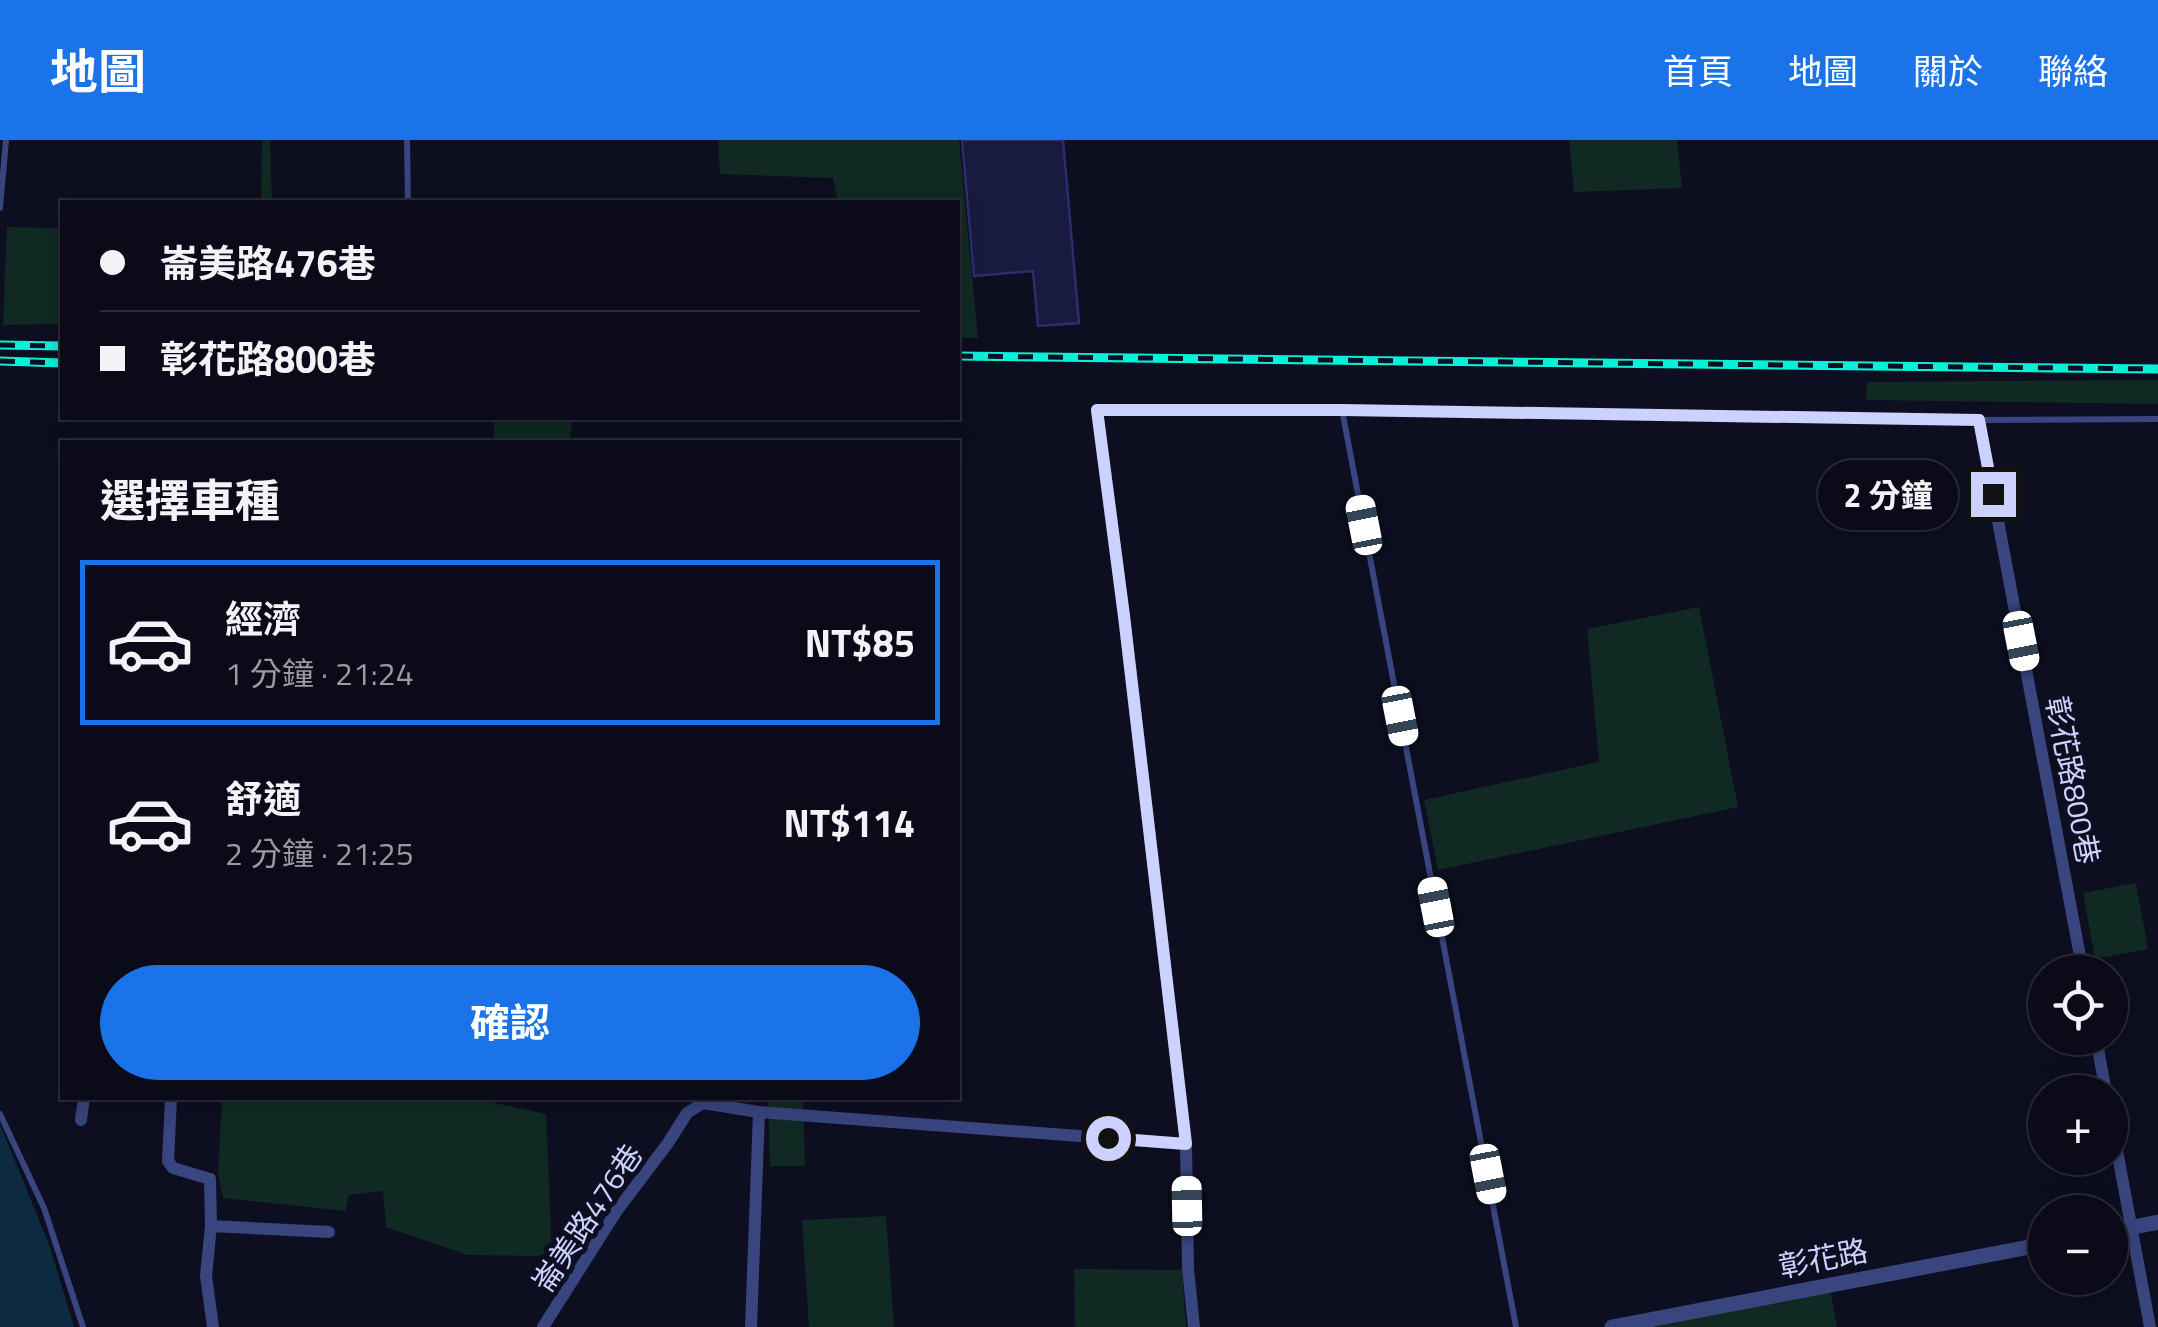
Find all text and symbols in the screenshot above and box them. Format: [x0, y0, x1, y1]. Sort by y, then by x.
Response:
text: 地圖 [50, 35, 146, 108]
text: 首頁 [1663, 44, 1733, 98]
text: 地圖 [1788, 44, 1858, 98]
text: 關於 [1913, 44, 1983, 98]
text: 聯絡 [2038, 44, 2108, 98]
text: 崙美路476巷 [160, 234, 376, 292]
text: 彰花路800巷 [160, 330, 376, 388]
callout: 2 分鐘 [1818, 459, 1958, 529]
text: 選擇車種 [100, 466, 280, 534]
text: 2 分鐘 [1844, 471, 1932, 519]
route end [1971, 472, 2016, 517]
car [1344, 493, 1384, 557]
text: 經濟 [225, 590, 301, 648]
icon: car [105, 598, 195, 688]
car [2001, 609, 2041, 673]
text: NT$85 [805, 614, 915, 672]
text: 1 分鐘 · 21:24 [225, 649, 414, 697]
car [1380, 684, 1420, 748]
street label: 彰花路800巷 [2034, 692, 2112, 868]
text: 舒適 [225, 770, 301, 828]
icon: car [105, 778, 195, 868]
text: NT$114 [784, 794, 915, 852]
text: 2 分鐘 · 21:25 [225, 829, 414, 877]
car [1416, 875, 1456, 939]
map controls [2028, 955, 2128, 1295]
button: locate [2028, 955, 2128, 1055]
button: 確認 [100, 965, 920, 1080]
button: + [2028, 1075, 2128, 1175]
route start [1086, 1116, 1131, 1161]
street label: 崙美路476巷 [520, 1135, 654, 1301]
car [1468, 1142, 1508, 1206]
car [1171, 1176, 1203, 1236]
button: − [2028, 1195, 2128, 1295]
street label: 彰花路 [1774, 1227, 1872, 1289]

